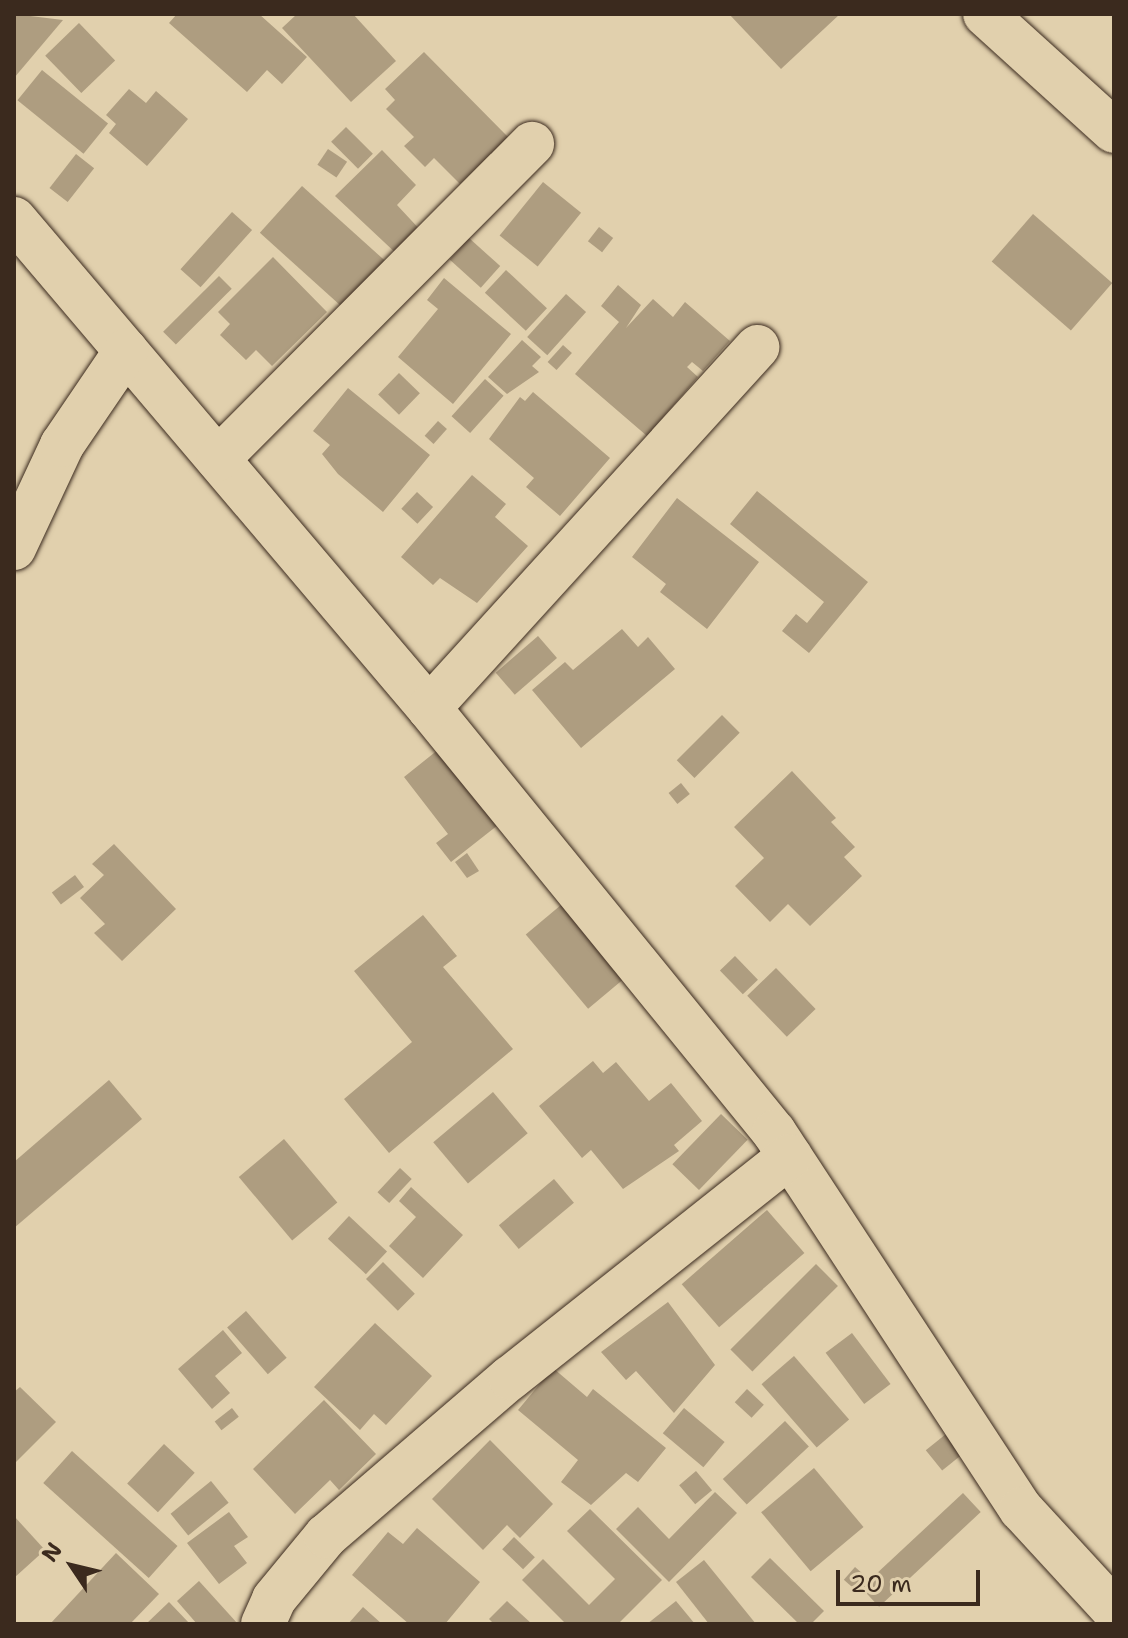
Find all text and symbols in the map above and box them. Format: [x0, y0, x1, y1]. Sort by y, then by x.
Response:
north arrow [32, 1526, 112, 1606]
text: N [35, 1536, 69, 1567]
scale bar [840, 1554, 984, 1604]
text: 20 m [850, 1568, 912, 1600]

